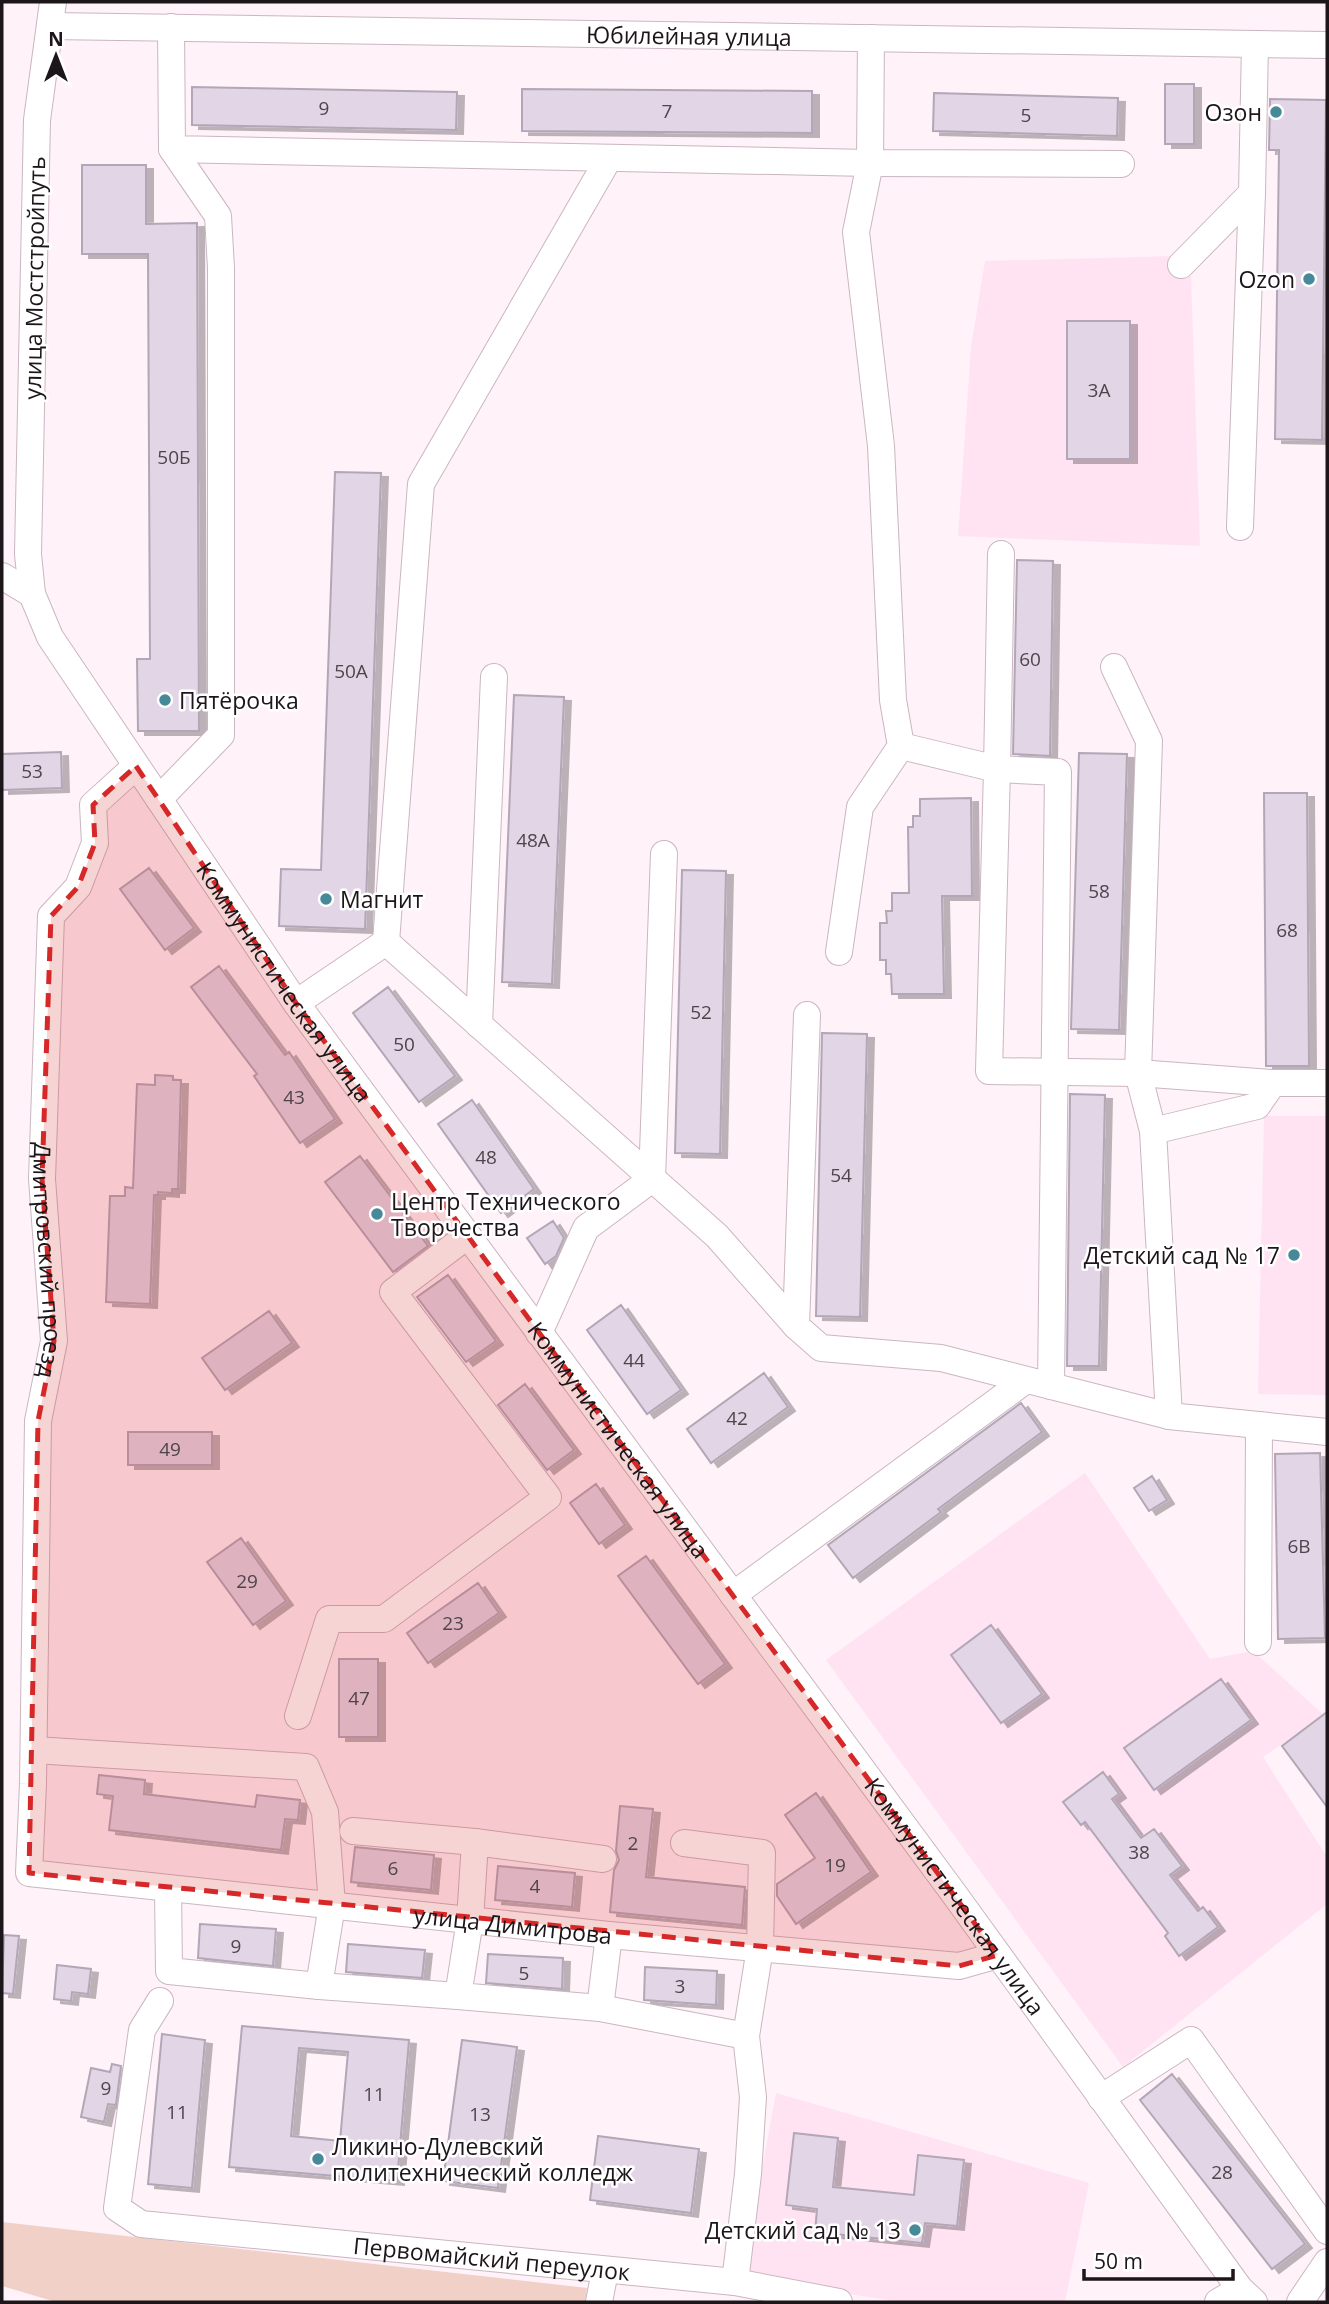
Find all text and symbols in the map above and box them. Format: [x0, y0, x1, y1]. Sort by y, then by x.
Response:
street label: Юбилейная улица [586, 18, 792, 53]
north arrow [21, 21, 91, 91]
text: N [48, 26, 64, 52]
house number: 9 [319, 95, 329, 121]
place label: Озон [1205, 96, 1262, 128]
house number: 7 [662, 98, 672, 124]
house number: 5 [1021, 102, 1031, 128]
marker: Озон [1268, 104, 1284, 120]
street label: улица Мостстройпуть [16, 156, 52, 400]
place label: Ozon [1238, 263, 1295, 295]
marker: Ozon [1301, 271, 1317, 287]
house number: 3А [1088, 377, 1110, 403]
house number: 50Б [157, 444, 191, 470]
house number: 60 [1019, 646, 1041, 672]
house number: 50А [334, 658, 368, 684]
place label: Пятёрочка [179, 684, 299, 716]
marker: Пятёрочка [157, 692, 173, 708]
house number: 53 [21, 758, 43, 784]
house number: 48А [516, 827, 550, 853]
street label: Коммунистическая улица [189, 855, 380, 1109]
house number: 58 [1088, 878, 1110, 904]
place label: Магнит [340, 883, 424, 915]
marker: Магнит [318, 891, 334, 907]
house number: 68 [1276, 917, 1298, 943]
house number: 52 [690, 999, 712, 1025]
house number: 50 [393, 1031, 415, 1057]
house number: 43 [283, 1084, 305, 1110]
street label: Дмитровский проезд [26, 1142, 70, 1381]
house number: 48 [475, 1144, 497, 1170]
house number: 54 [830, 1162, 852, 1188]
place label: Центр Технического Творчества [391, 1185, 620, 1243]
marker: Центр Технического Творчества [369, 1206, 385, 1222]
place label: Детский сад № 17 [1084, 1239, 1280, 1271]
marker: Детский сад № 17 [1286, 1247, 1302, 1263]
street label: Коммунистическая улица [521, 1315, 717, 1565]
house number: 44 [623, 1347, 645, 1373]
house number: 42 [726, 1405, 748, 1431]
house number: 49 [159, 1436, 181, 1462]
house number: 6В [1287, 1533, 1311, 1559]
house number: 29 [236, 1568, 258, 1594]
house number: 23 [442, 1610, 464, 1636]
house number: 47 [348, 1685, 370, 1711]
street label: Коммунистическая улица [858, 1771, 1053, 2021]
house number: 2 [628, 1830, 638, 1856]
house number: 38 [1128, 1839, 1150, 1865]
house number: 19 [824, 1852, 846, 1878]
house number: 6 [388, 1855, 398, 1881]
house number: 4 [530, 1873, 541, 1899]
street label: улица Димитрова [412, 1898, 614, 1951]
house number: 9 [231, 1933, 241, 1959]
house number: 5 [519, 1960, 529, 1986]
house number: 3 [675, 1973, 685, 1999]
house number: 9 [101, 2075, 111, 2101]
house number: 11 [363, 2081, 385, 2107]
house number: 11 [166, 2099, 188, 2125]
house number: 13 [469, 2101, 491, 2127]
place label: Ликино-Дулевский политехнический колледж [332, 2130, 633, 2188]
marker: Ликино-Дулевский политехнический колледж [310, 2151, 326, 2167]
house number: 28 [1211, 2159, 1233, 2185]
place label: Детский сад № 13 [705, 2214, 901, 2246]
marker: Детский сад № 13 [907, 2222, 923, 2238]
street label: Первомайский переулок [352, 2229, 632, 2288]
scale bar [1084, 2238, 1233, 2282]
text: 50 m [1094, 2247, 1143, 2275]

